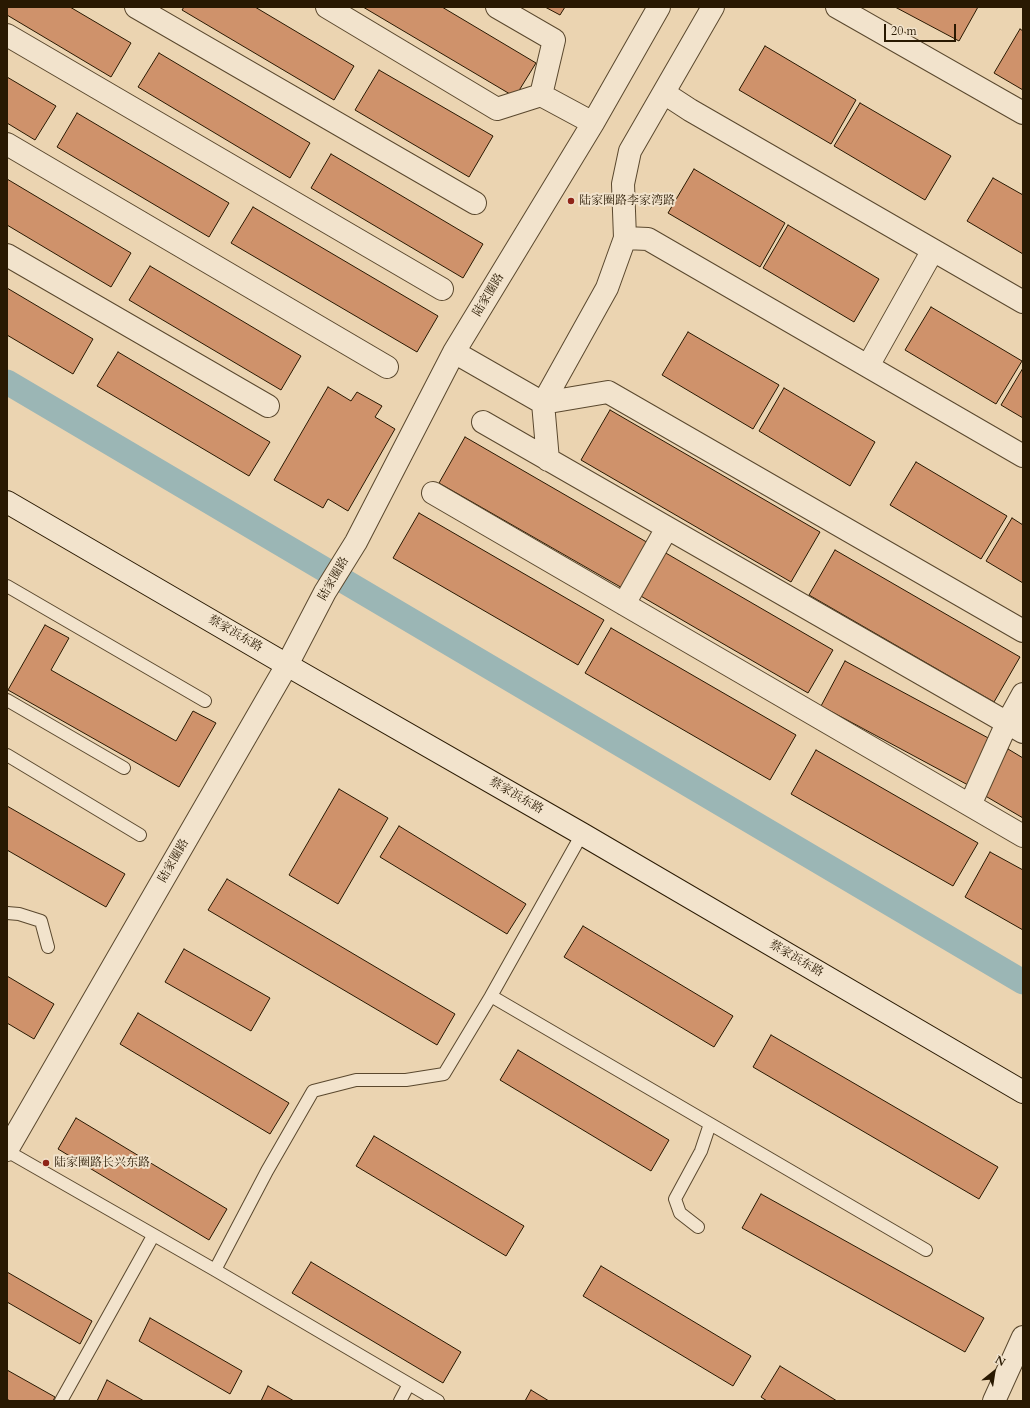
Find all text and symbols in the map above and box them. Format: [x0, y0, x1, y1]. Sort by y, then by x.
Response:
scale bar [886, 16, 958, 42]
text: 20 m [891, 23, 917, 39]
place label: 陆家圈路李家湾路 [579, 194, 675, 208]
marker: 陆家圈路李家湾路 [566, 196, 576, 206]
street label: 陆家圈路 [470, 271, 508, 319]
street label: 陆家圈路 [316, 555, 352, 603]
street label: 蔡家浜东路 [205, 613, 265, 655]
street label: 蔡家浜东路 [486, 775, 546, 817]
street label: 陆家圈路 [156, 837, 192, 885]
street label: 蔡家浜东路 [766, 938, 826, 980]
place label: 陆家圈路长兴东路 [54, 1156, 150, 1170]
marker: 陆家圈路长兴东路 [41, 1158, 51, 1168]
north arrow [974, 1352, 1014, 1392]
text: N [992, 1352, 1008, 1370]

